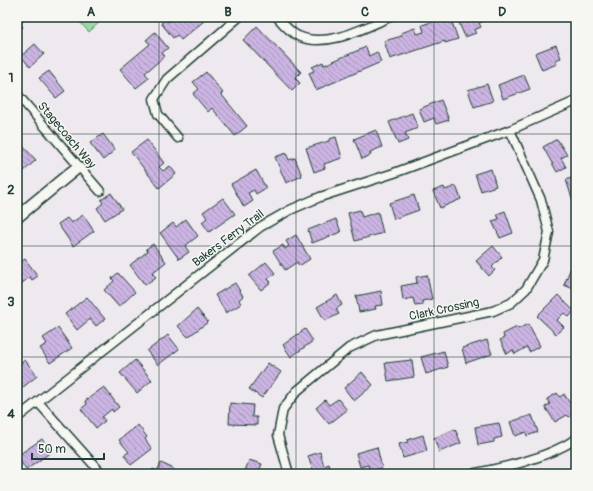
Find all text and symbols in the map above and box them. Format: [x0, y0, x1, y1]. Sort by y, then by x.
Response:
text: A [87, 4, 96, 20]
text: B [224, 4, 232, 20]
text: C [361, 4, 369, 20]
text: D [498, 4, 506, 20]
text: 1 [8, 70, 14, 86]
street label: Stagecoach Way [34, 99, 99, 172]
text: 2 [7, 182, 15, 198]
street label: Bakers Ferry Trail [190, 207, 267, 270]
text: 3 [7, 294, 15, 310]
street label: Clark Crossing [408, 295, 480, 324]
text: 4 [7, 406, 15, 422]
scale bar [32, 435, 104, 461]
text: 50 m [38, 442, 66, 457]

